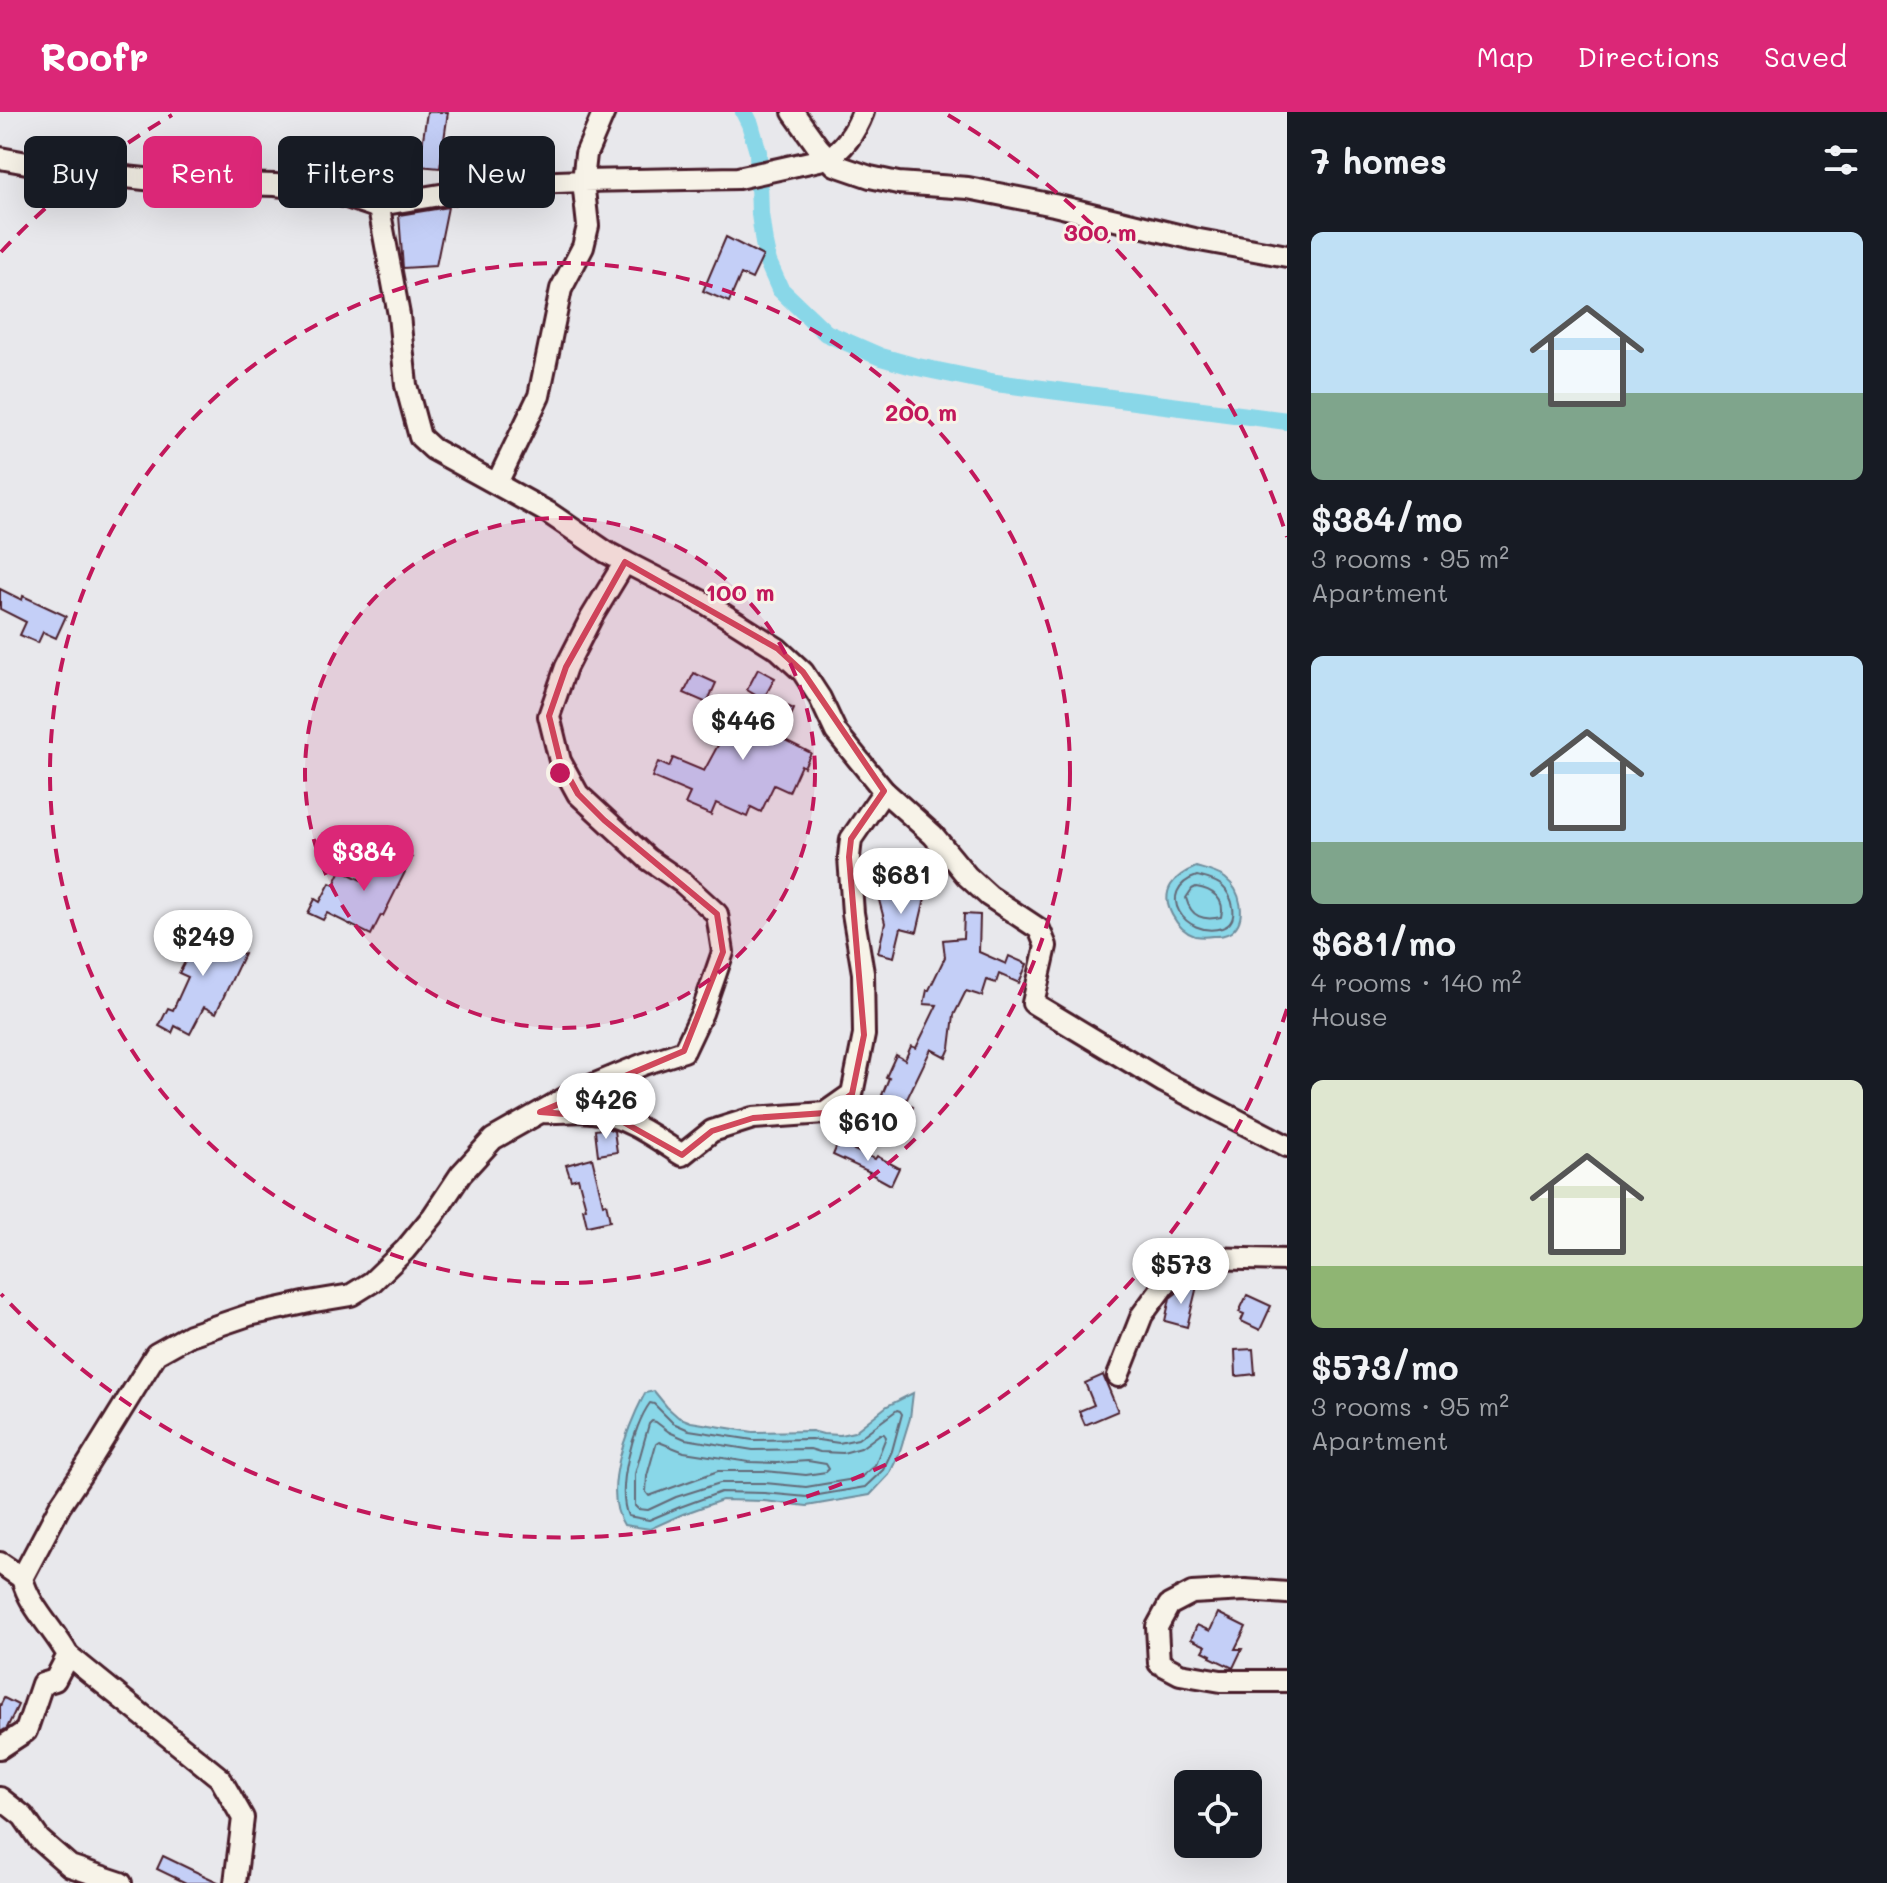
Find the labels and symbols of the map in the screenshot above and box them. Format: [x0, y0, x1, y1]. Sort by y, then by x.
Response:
text: 300 m [1064, 216, 1136, 247]
text: 200 m [885, 396, 957, 427]
text: 100 m [705, 576, 775, 607]
pin: $446 [696, 694, 790, 762]
centre of rings [546, 759, 574, 787]
pin: $384 [317, 825, 411, 893]
pin: $681 [854, 848, 948, 916]
pin: $249 [156, 910, 250, 978]
pin: $426 [559, 1073, 653, 1141]
pin: $610 [821, 1095, 915, 1163]
pin: $573 [1134, 1238, 1228, 1306]

